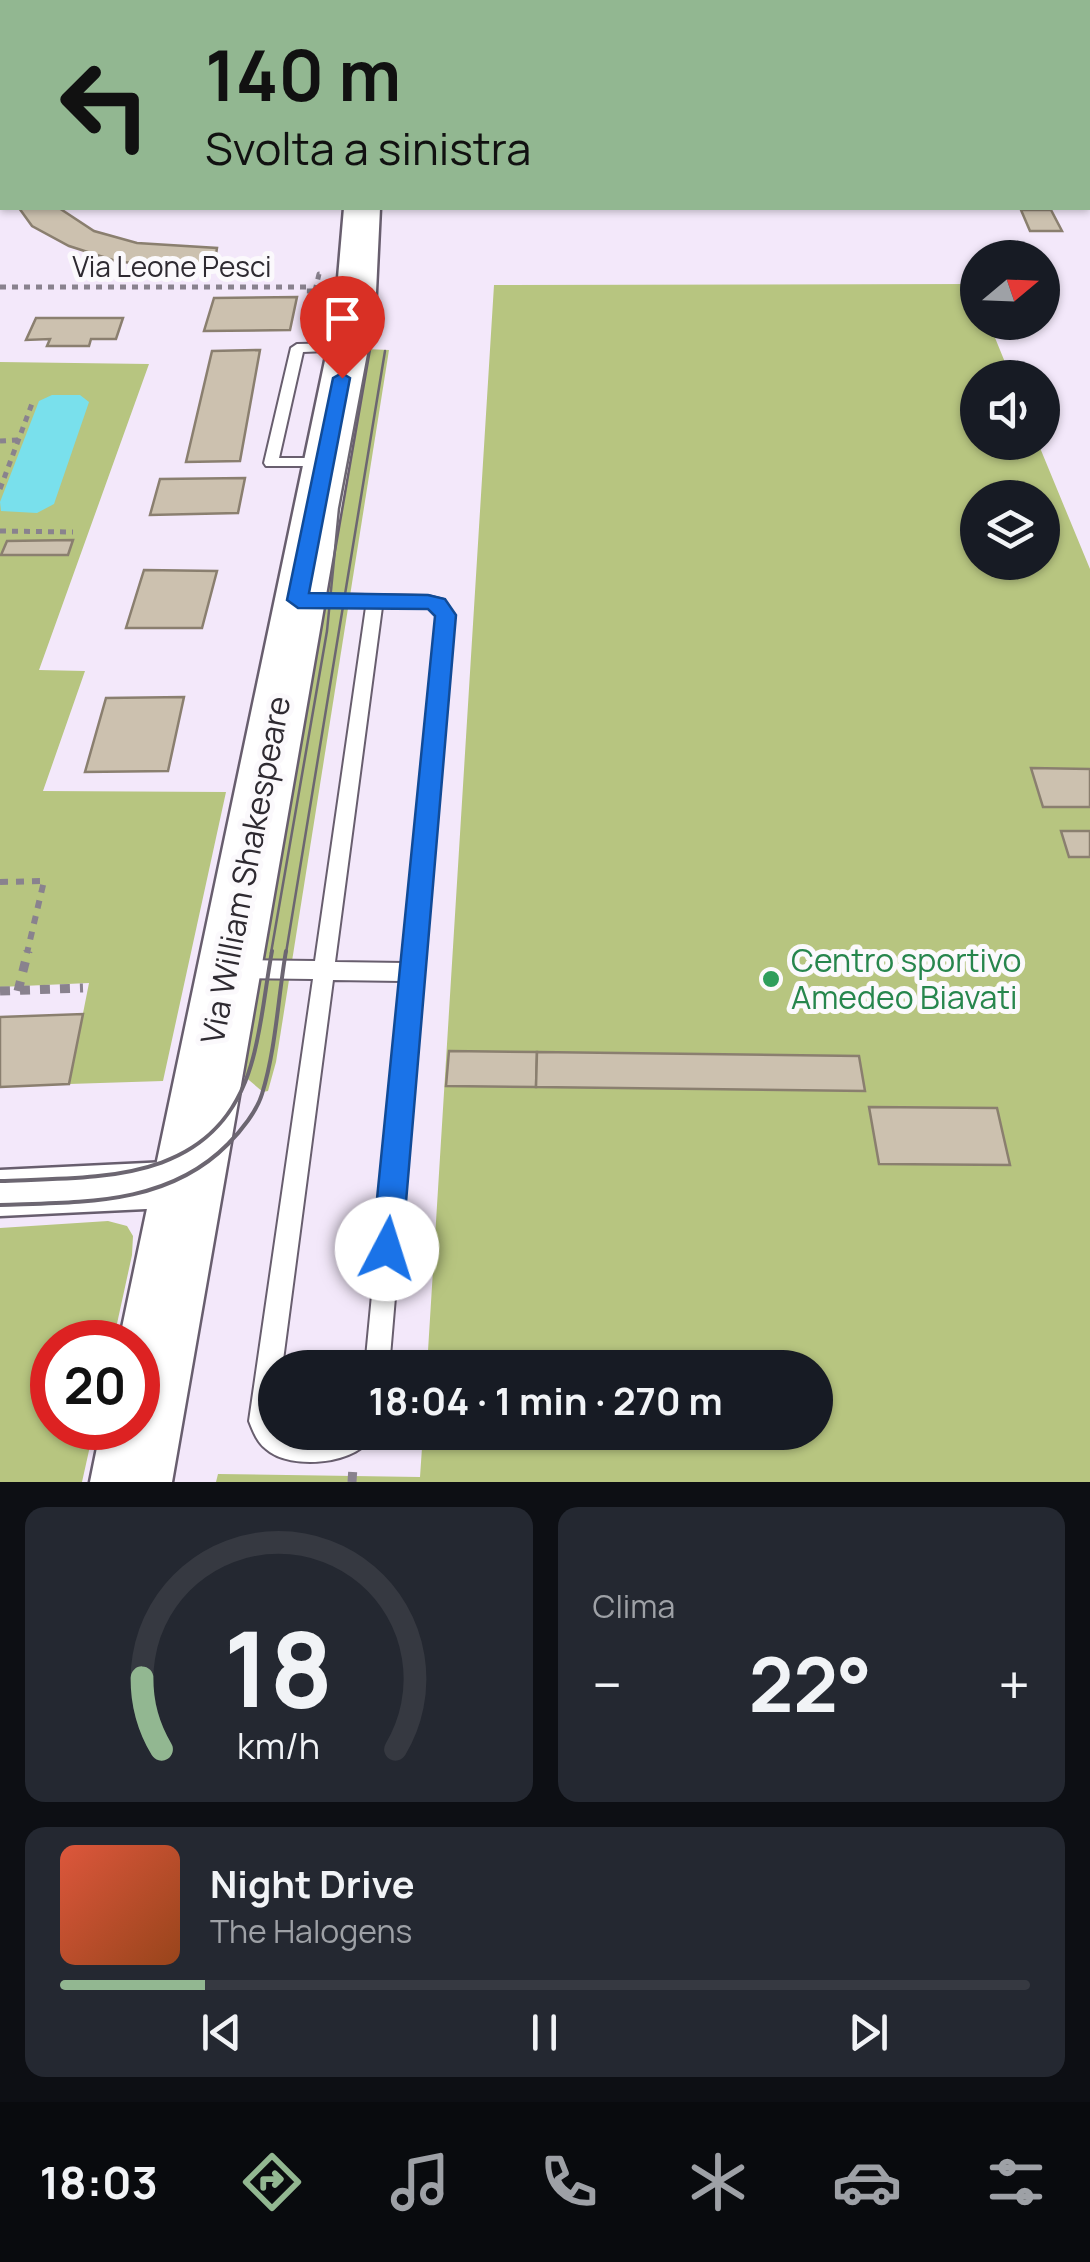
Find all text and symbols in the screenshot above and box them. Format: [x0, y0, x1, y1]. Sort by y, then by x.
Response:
text: 140 m [205, 26, 401, 122]
icon: left [40, 40, 170, 170]
text: Svolta a sinistra [205, 117, 531, 179]
north arrow [960, 240, 1060, 340]
map controls [960, 240, 1060, 580]
street label: Via Leone Pesci [72, 247, 272, 285]
pin [300, 276, 385, 379]
icon: arrive [315, 291, 370, 346]
button: sound [960, 360, 1060, 460]
button: layers [960, 480, 1060, 580]
street label: Via William Shakespeare [190, 692, 300, 1047]
place label: Centro sportivo Amedeo Biavati [791, 938, 1022, 1019]
marker: Centro sportivo Amedeo Biavati [760, 968, 782, 990]
position arrow [335, 1197, 439, 1301]
speed limit sign: 20 [30, 1320, 160, 1450]
text: 18:04 · 1 min · 270 m [368, 1374, 723, 1426]
text: Clima [593, 1584, 675, 1628]
text: 18 [224, 1596, 333, 1738]
text: 22° [749, 1632, 872, 1735]
text: − [593, 1646, 622, 1722]
text: + [998, 1646, 1030, 1722]
text: km/h [237, 1721, 320, 1770]
text: Night Drive [210, 1857, 415, 1909]
text: The Halogens [210, 1909, 412, 1953]
icon: previous [194, 2005, 249, 2060]
icon: pause [517, 2005, 572, 2060]
icon: next [841, 2005, 896, 2060]
icon: directions [237, 2147, 307, 2217]
icon: music [385, 2147, 455, 2217]
icon: phone [534, 2147, 604, 2217]
icon: climate [683, 2147, 753, 2217]
icon: car [832, 2147, 902, 2217]
icon: filters [981, 2147, 1051, 2217]
text: 18:03 [39, 2151, 158, 2213]

